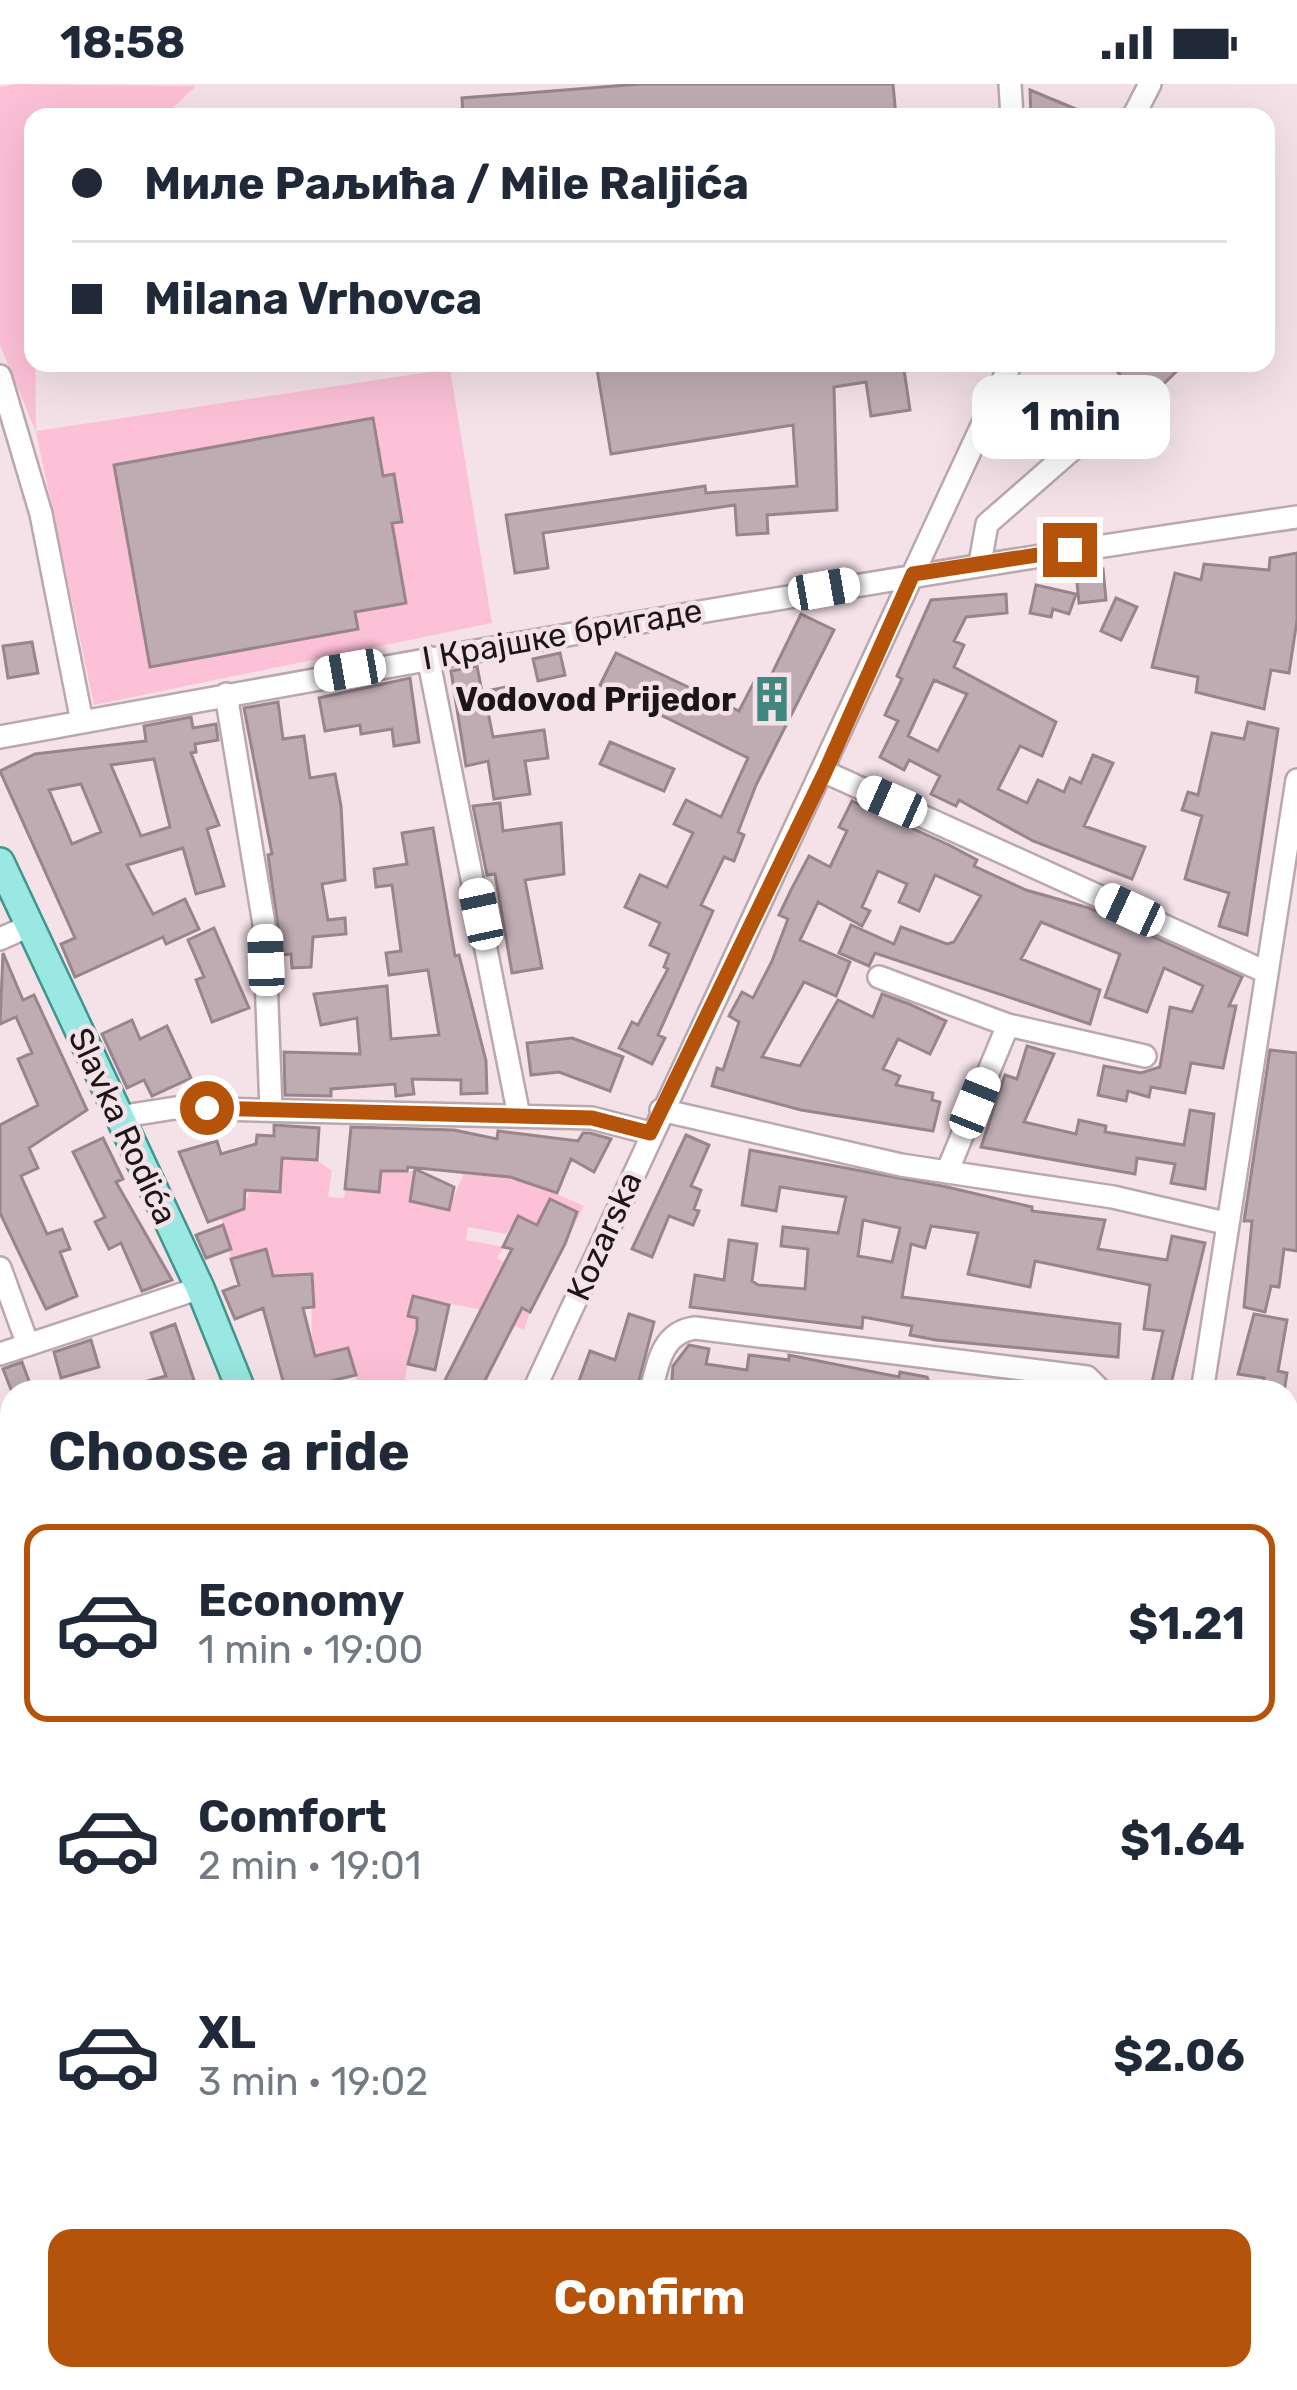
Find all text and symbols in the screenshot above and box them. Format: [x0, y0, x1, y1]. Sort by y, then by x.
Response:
text: 18:58 [60, 16, 186, 69]
text: Миле Раљића / Mile Raljića [144, 157, 749, 210]
text: Milana Vrhovca [144, 272, 482, 325]
callout: 1 min [971, 376, 1169, 460]
text: 1 min [1021, 394, 1121, 440]
route end [1043, 523, 1097, 577]
car [785, 565, 863, 613]
street label: I Крајшке бригаде [419, 590, 705, 678]
car [311, 646, 389, 694]
building icon: Vodovod Prijedor [747, 674, 797, 724]
place label: Vodovod Prijedor [455, 680, 736, 719]
car [852, 771, 932, 833]
car [456, 875, 506, 953]
car [1090, 878, 1170, 942]
car [247, 923, 285, 997]
street label: Slavka Rodića [61, 1022, 185, 1230]
car [945, 1063, 1005, 1143]
route start [180, 1081, 234, 1135]
street label: Kozarska [558, 1166, 650, 1306]
text: Choose a ride [48, 1420, 410, 1484]
icon: car [54, 1569, 162, 1677]
text: Economy [198, 1574, 404, 1627]
text: $1.21 [1128, 1597, 1245, 1650]
text: 1 min · 19:00 [198, 1627, 423, 1673]
icon: car [54, 1785, 162, 1893]
text: Comfort [198, 1790, 387, 1843]
text: $1.64 [1120, 1813, 1245, 1866]
text: 2 min · 19:01 [198, 1843, 421, 1889]
icon: car [54, 2001, 162, 2109]
text: XL [198, 2006, 256, 2059]
text: $2.06 [1113, 2029, 1245, 2082]
text: 3 min · 19:02 [198, 2059, 428, 2105]
button: Confirm [48, 2229, 1251, 2367]

